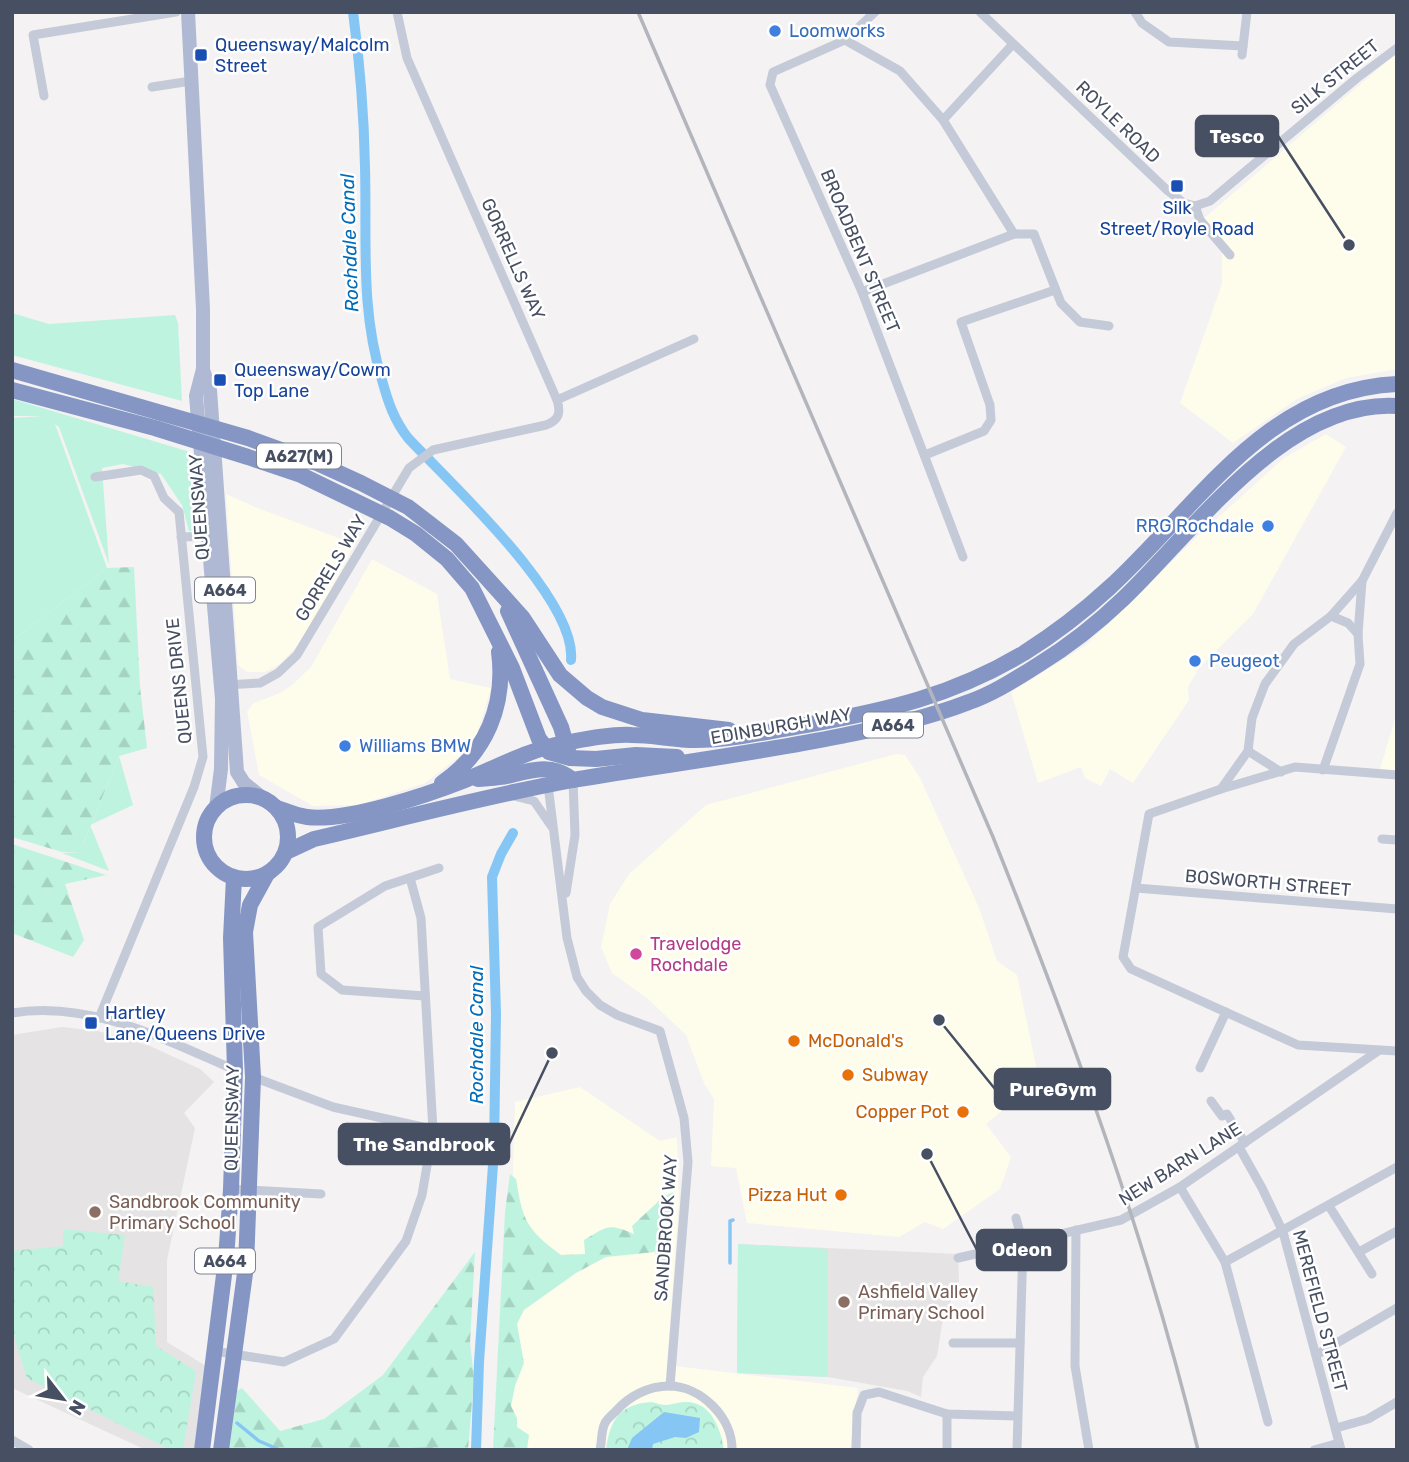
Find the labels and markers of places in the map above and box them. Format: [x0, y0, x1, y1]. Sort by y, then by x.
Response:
place label: Loomworks [789, 20, 885, 42]
marker: Loomworks [767, 23, 783, 39]
place label: Queensway/Malcolm Street [215, 34, 390, 77]
marker: Queensway/Malcolm Street [193, 47, 209, 63]
callout: Tesco [1196, 116, 1278, 156]
marker: Silk Street/Royle Road [1169, 178, 1185, 194]
place label: Silk Street/Royle Road [1100, 197, 1254, 240]
place label: Queensway/Cowm Top Lane [234, 359, 391, 402]
marker: Queensway/Cowm Top Lane [212, 372, 228, 388]
place label: RRG Rochdale [1136, 515, 1254, 537]
marker: RRG Rochdale [1260, 518, 1276, 534]
place label: Peugeot [1209, 650, 1279, 672]
marker: Peugeot [1187, 653, 1203, 669]
place label: Williams BMW [359, 735, 471, 757]
marker: Williams BMW [337, 738, 353, 754]
place label: Travelodge Rochdale [650, 933, 741, 976]
marker: Travelodge Rochdale [628, 946, 644, 962]
place label: Hartley Lane/Queens Drive [105, 1002, 265, 1045]
marker: Hartley Lane/Queens Drive [83, 1015, 99, 1031]
place label: McDonald's [808, 1030, 904, 1052]
marker: McDonald's [786, 1033, 802, 1049]
place label: Subway [862, 1064, 928, 1086]
marker: Subway [840, 1067, 856, 1083]
callout: PureGym [995, 1069, 1110, 1109]
place label: Copper Pot [856, 1101, 949, 1123]
marker: Copper Pot [955, 1104, 971, 1120]
callout: The Sandbrook [339, 1124, 509, 1164]
place label: Pizza Hut [748, 1184, 827, 1206]
marker: Pizza Hut [833, 1187, 849, 1203]
place label: Sandbrook Community Primary School [109, 1191, 301, 1234]
marker: Sandbrook Community Primary School [87, 1204, 103, 1220]
callout: Odeon [977, 1230, 1066, 1270]
place label: Ashfield Valley Primary School [858, 1281, 985, 1324]
marker: Ashfield Valley Primary School [836, 1294, 852, 1310]

